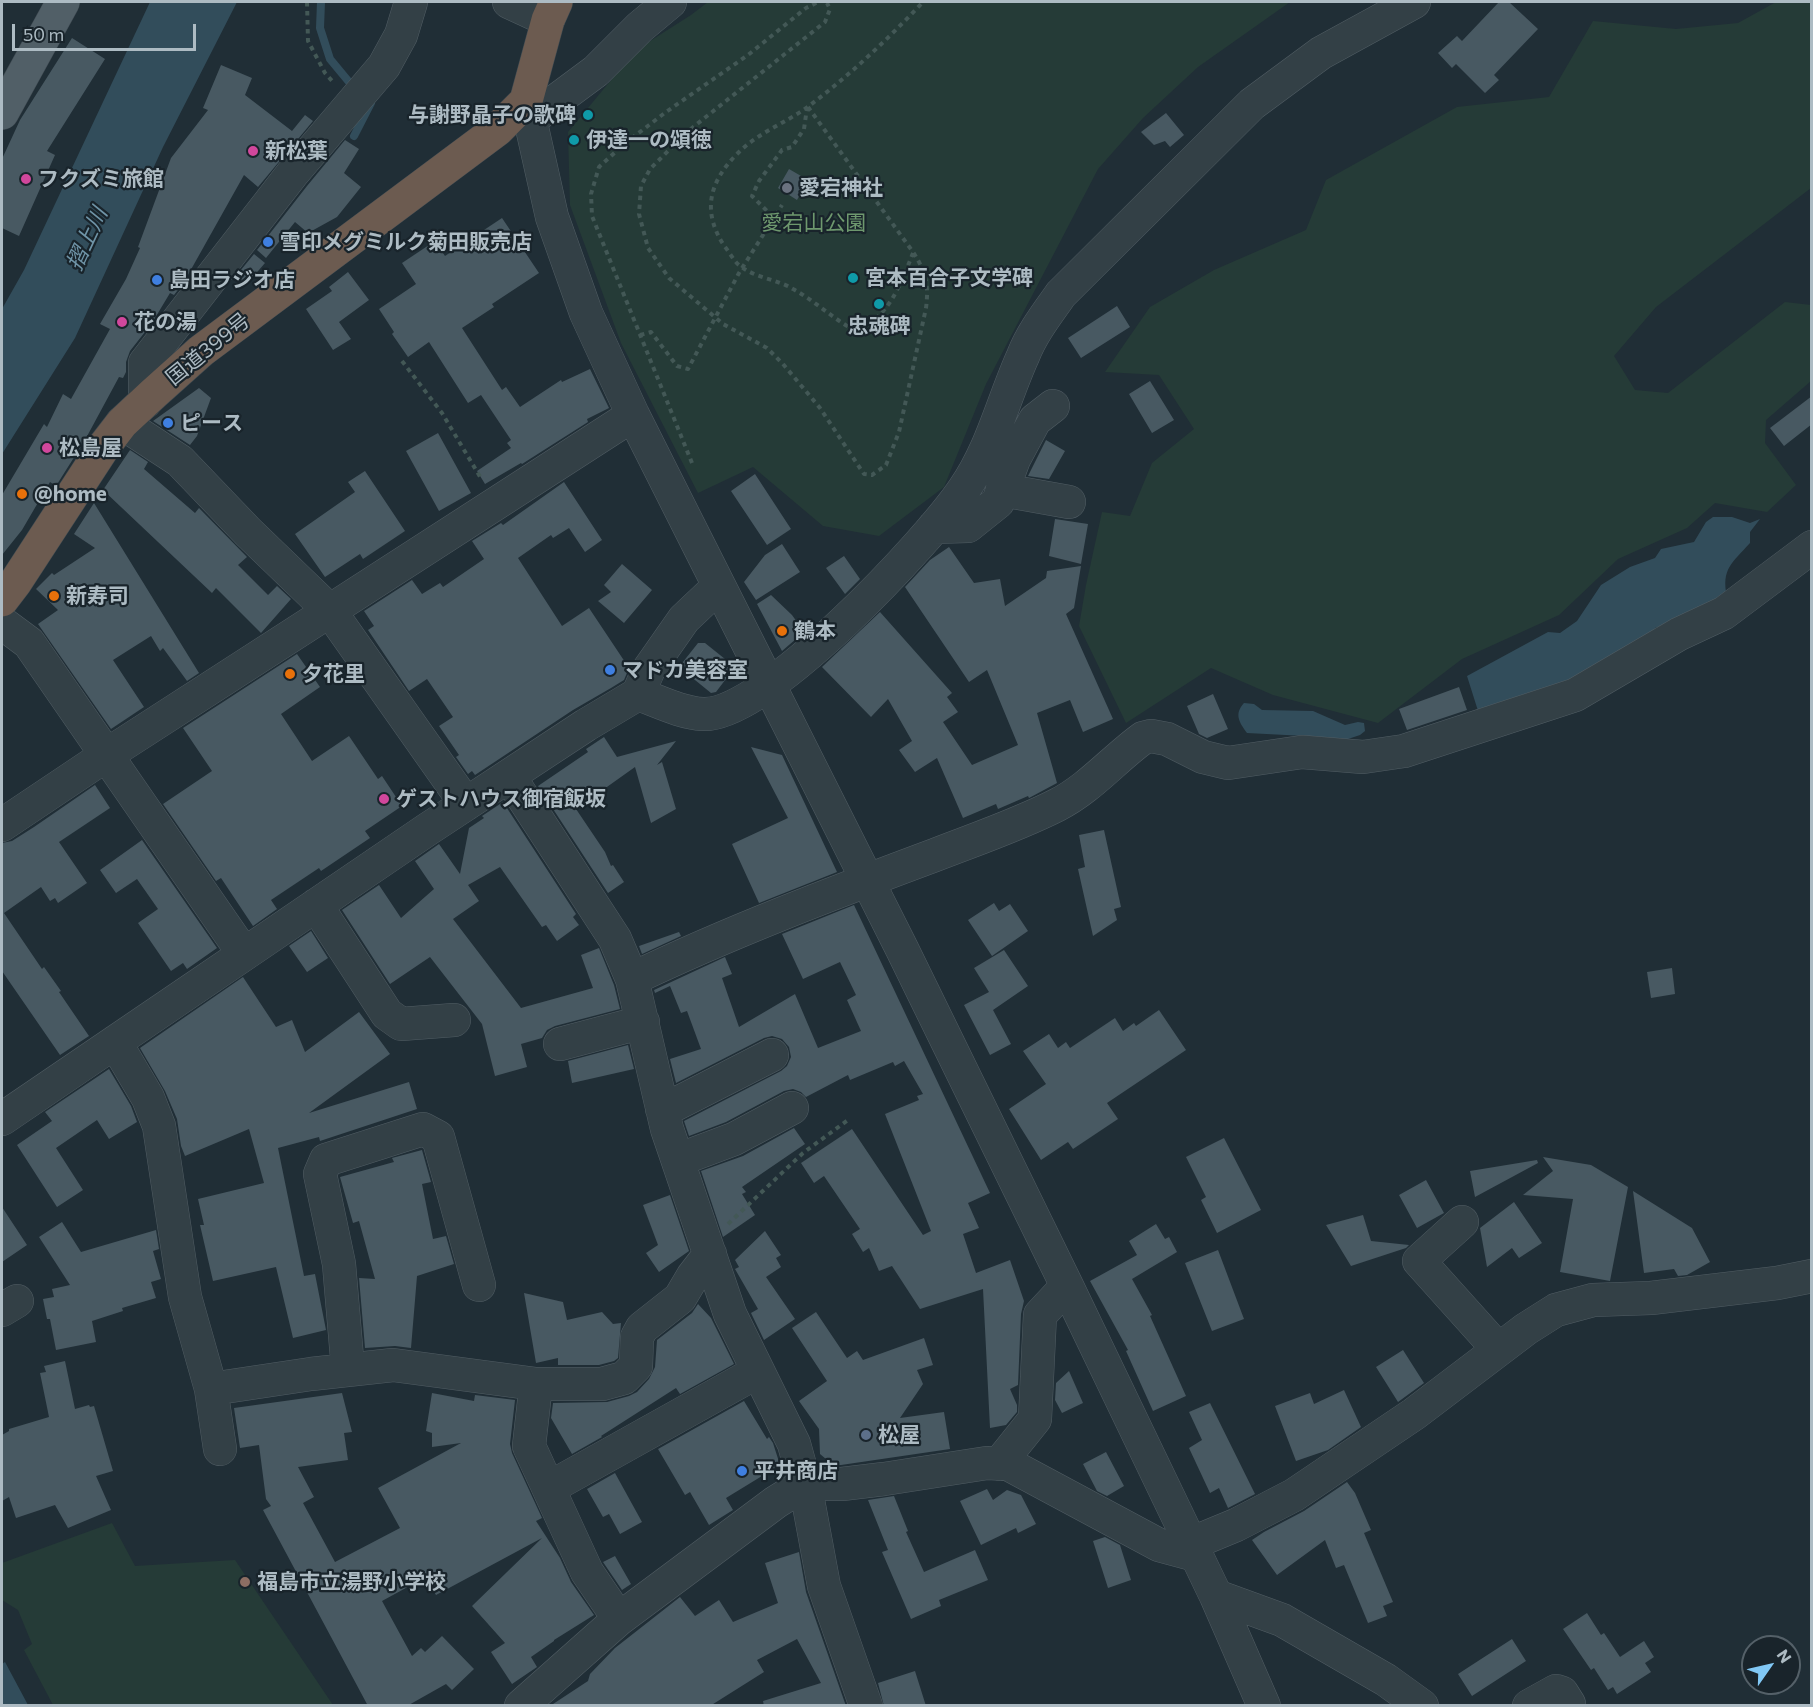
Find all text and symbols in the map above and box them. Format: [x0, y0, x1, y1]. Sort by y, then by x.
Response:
scale bar [15, 12, 200, 50]
text: 50 m [23, 23, 64, 45]
place label: 与謝野晶子の歌碑 [408, 102, 576, 128]
marker: 与謝野晶子の歌碑 [581, 108, 595, 122]
place label: 伊達一の頌徳 [586, 127, 712, 153]
marker: 伊達一の頌徳 [567, 133, 581, 147]
place label: 新松葉 [265, 138, 328, 164]
marker: 新松葉 [246, 144, 260, 158]
place label: フクズミ旅館 [38, 166, 164, 192]
marker: フクズミ旅館 [19, 172, 33, 186]
place label: 愛宕神社 [799, 175, 883, 201]
marker: 愛宕神社 [780, 181, 794, 195]
water label: 摺上川 [61, 204, 113, 274]
park label: 愛宕山公園 [762, 210, 866, 236]
place label: 雪印メグミルク菊田販売店 [280, 229, 532, 255]
marker: 雪印メグミルク菊田販売店 [261, 235, 275, 249]
place label: 宮本百合子文学碑 [865, 265, 1033, 291]
place label: 島田ラジオ店 [169, 267, 295, 293]
marker: 宮本百合子文学碑 [846, 271, 860, 285]
marker: 島田ラジオ店 [150, 273, 164, 287]
marker: 忠魂碑 [872, 297, 886, 311]
street label: 国道399号 [161, 308, 255, 390]
place label: 花の湯 [134, 309, 197, 335]
place label: 忠魂碑 [848, 313, 910, 339]
marker: 花の湯 [115, 315, 129, 329]
place label: ピース [180, 410, 243, 436]
marker: ピース [161, 416, 175, 430]
place label: 松島屋 [59, 435, 122, 461]
marker: 松島屋 [40, 441, 54, 455]
place label: @home [34, 481, 107, 507]
marker: @home [15, 487, 29, 501]
place label: 新寿司 [66, 583, 129, 609]
marker: 新寿司 [47, 589, 61, 603]
place label: 鶴本 [794, 618, 836, 644]
marker: 鶴本 [775, 624, 789, 638]
place label: マドカ美容室 [622, 657, 748, 683]
place label: 夕花里 [302, 661, 365, 687]
marker: マドカ美容室 [603, 663, 617, 677]
marker: 夕花里 [283, 667, 297, 681]
place label: ゲストハウス御宿飯坂 [396, 786, 606, 812]
marker: ゲストハウス御宿飯坂 [377, 792, 391, 806]
place label: 松屋 [878, 1422, 920, 1448]
marker: 松屋 [859, 1428, 873, 1442]
place label: 平井商店 [754, 1458, 838, 1484]
marker: 平井商店 [735, 1464, 749, 1478]
place label: 福島市立湯野小学校 [257, 1569, 446, 1595]
marker: 福島市立湯野小学校 [238, 1575, 252, 1589]
north arrow [1741, 1635, 1801, 1695]
text: N [1773, 1645, 1796, 1666]

